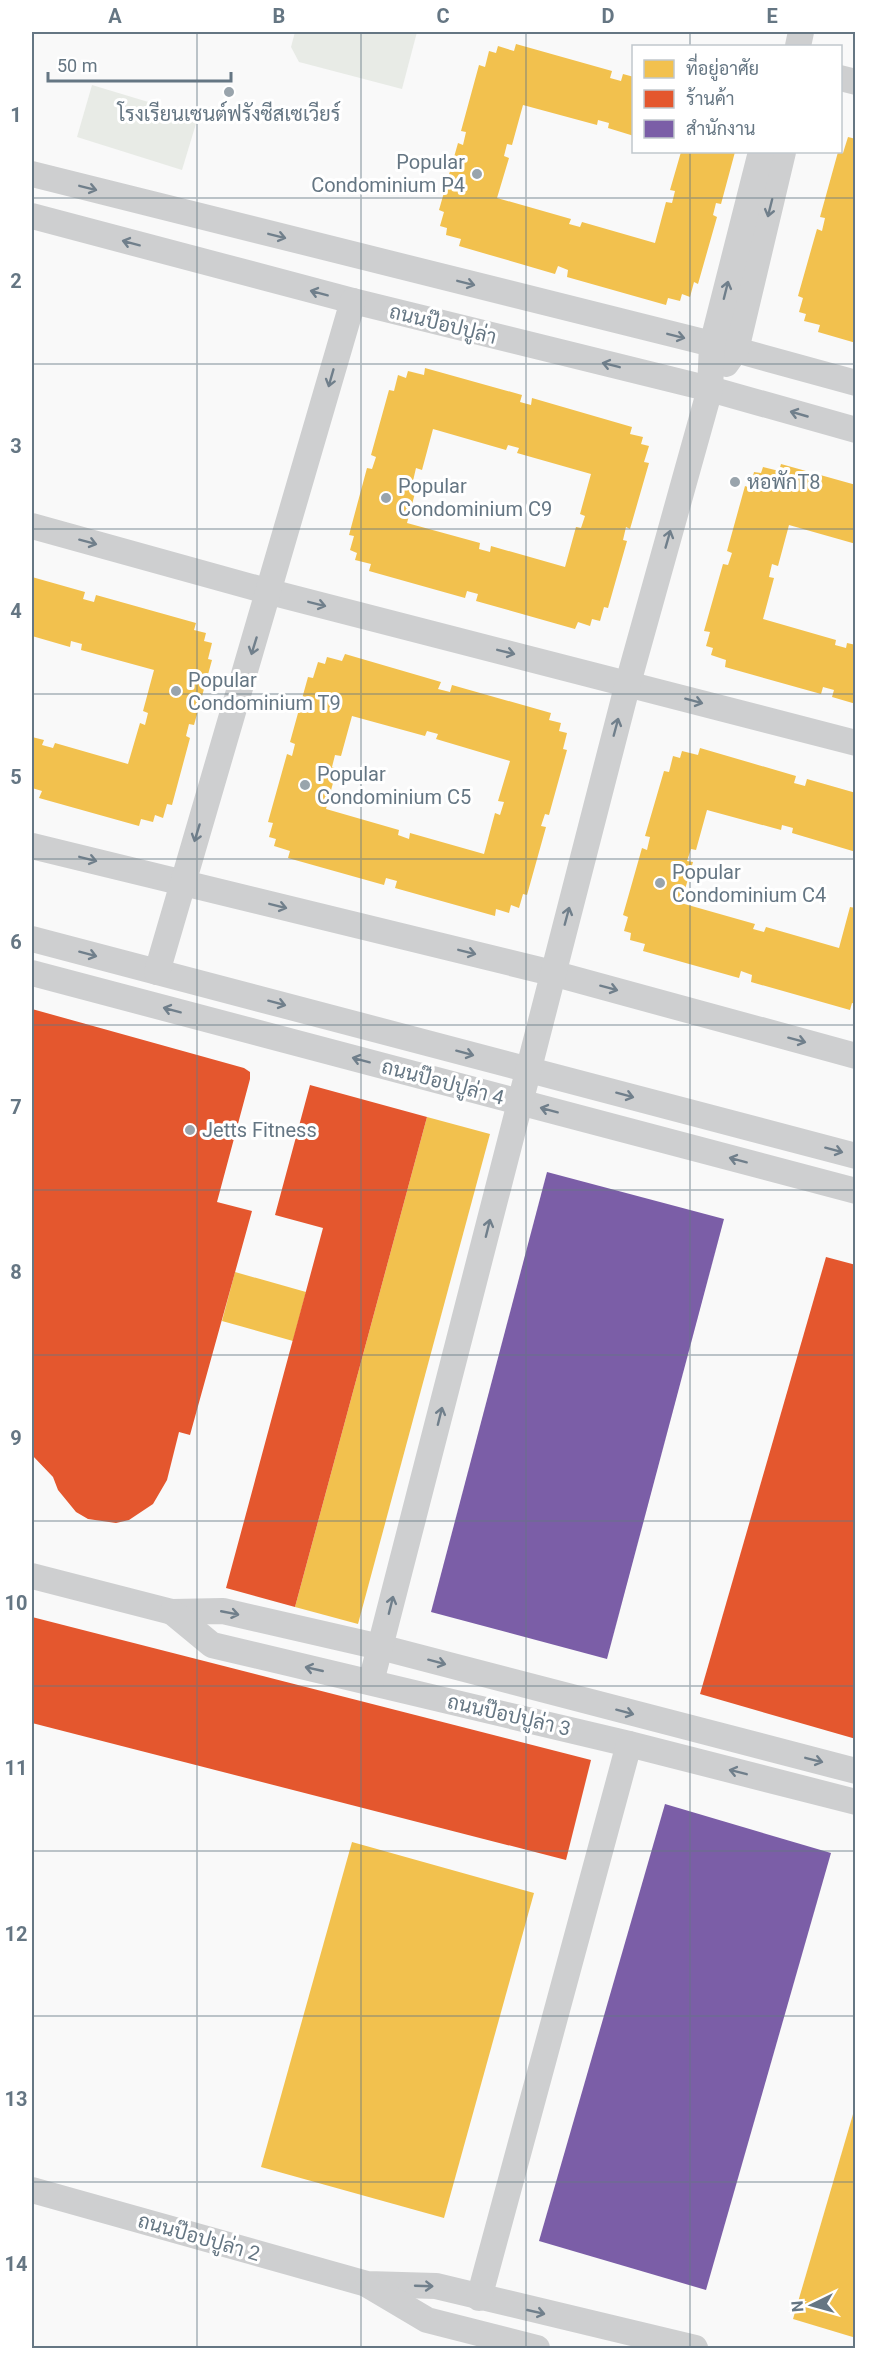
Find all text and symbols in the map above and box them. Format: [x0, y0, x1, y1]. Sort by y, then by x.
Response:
text: A [108, 4, 122, 28]
text: B [273, 4, 285, 28]
text: C [436, 4, 450, 28]
text: D [602, 4, 615, 28]
text: E [766, 4, 778, 28]
scale bar [48, 45, 231, 83]
legend [632, 45, 842, 153]
text: ที่อยู่อาศัย [686, 53, 759, 82]
text: 50 m [57, 55, 97, 76]
marker: โรงเรียนเซนต์ฟรังซีสเซเวียร์ [222, 85, 236, 99]
text: ร้านค้า [686, 87, 735, 109]
place label: โรงเรียนเซนต์ฟรังซีสเซเวียร์ [117, 100, 340, 126]
text: 1 [10, 103, 22, 127]
text: สำนักงาน [686, 118, 755, 139]
place label: Popular Condominium P4 [311, 150, 465, 197]
marker: Popular Condominium P4 [470, 167, 484, 181]
one-way arrow [78, 183, 97, 195]
one-way arrow [763, 199, 775, 218]
one-way arrow [268, 230, 287, 242]
one-way arrow [122, 236, 141, 248]
text: 2 [10, 269, 22, 293]
one-way arrow [457, 278, 476, 290]
one-way arrow [721, 281, 733, 300]
one-way arrow [310, 286, 329, 298]
street label: ถนนป๊อปปูล่า [386, 299, 499, 352]
one-way arrow [666, 331, 685, 342]
one-way arrow [601, 358, 620, 370]
one-way arrow [325, 368, 336, 387]
one-way arrow [790, 408, 809, 419]
text: 3 [10, 434, 22, 458]
place label: หอพักT8 [747, 470, 821, 494]
place label: Popular Condominium C9 [398, 474, 552, 521]
marker: หอพักT8 [728, 475, 742, 489]
marker: Popular Condominium C9 [379, 491, 393, 505]
one-way arrow [663, 530, 674, 549]
one-way arrow [78, 536, 97, 548]
text: 4 [10, 599, 22, 623]
one-way arrow [307, 599, 326, 610]
one-way arrow [248, 636, 259, 655]
one-way arrow [496, 647, 515, 659]
place label: Popular Condominium T9 [188, 668, 341, 715]
marker: Popular Condominium T9 [169, 684, 183, 698]
one-way arrow [685, 696, 704, 707]
one-way arrow [611, 718, 623, 737]
place label: Popular Condominium C5 [317, 762, 471, 809]
text: 5 [10, 765, 22, 789]
marker: Popular Condominium C5 [298, 778, 312, 792]
one-way arrow [191, 823, 202, 842]
one-way arrow [79, 854, 98, 866]
place label: Popular Condominium C4 [672, 860, 826, 907]
marker: Popular Condominium C4 [653, 876, 667, 890]
one-way arrow [268, 900, 287, 912]
one-way arrow [562, 907, 573, 926]
text: 6 [10, 930, 22, 954]
one-way arrow [457, 946, 476, 958]
one-way arrow [78, 949, 97, 960]
one-way arrow [599, 983, 618, 994]
one-way arrow [267, 998, 286, 1010]
one-way arrow [163, 1004, 182, 1015]
one-way arrow [787, 1034, 806, 1046]
one-way arrow [455, 1048, 474, 1059]
one-way arrow [352, 1054, 371, 1065]
street label: ถนนป๊อปปูล่า 4 [378, 1054, 507, 1113]
one-way arrow [615, 1090, 634, 1101]
text: 7 [10, 1095, 22, 1119]
one-way arrow [540, 1104, 559, 1115]
place label: Jetts Fitness [202, 1118, 317, 1142]
marker: Jetts Fitness [183, 1123, 197, 1137]
one-way arrow [824, 1145, 843, 1156]
one-way arrow [729, 1153, 748, 1165]
one-way arrow [483, 1218, 495, 1237]
text: 8 [10, 1260, 22, 1284]
one-way arrow [434, 1407, 446, 1426]
text: 9 [10, 1426, 22, 1450]
text: 10 [5, 1591, 27, 1615]
one-way arrow [385, 1596, 397, 1615]
one-way arrow [220, 1608, 239, 1619]
one-way arrow [427, 1656, 446, 1668]
one-way arrow [304, 1662, 323, 1674]
street label: ถนนป๊อปปูล่า 3 [444, 1689, 573, 1744]
one-way arrow [615, 1707, 634, 1718]
one-way arrow [804, 1755, 823, 1766]
text: 11 [5, 1756, 27, 1780]
one-way arrow [729, 1765, 748, 1777]
text: 12 [5, 1922, 27, 1946]
text: 13 [5, 2087, 27, 2111]
street label: ถนนป๊อปปูล่า 2 [134, 2208, 263, 2269]
text: 14 [5, 2252, 27, 2276]
north arrow [782, 2275, 842, 2335]
one-way arrow [413, 2280, 433, 2292]
text: N [788, 2300, 808, 2313]
one-way arrow [527, 2306, 546, 2318]

